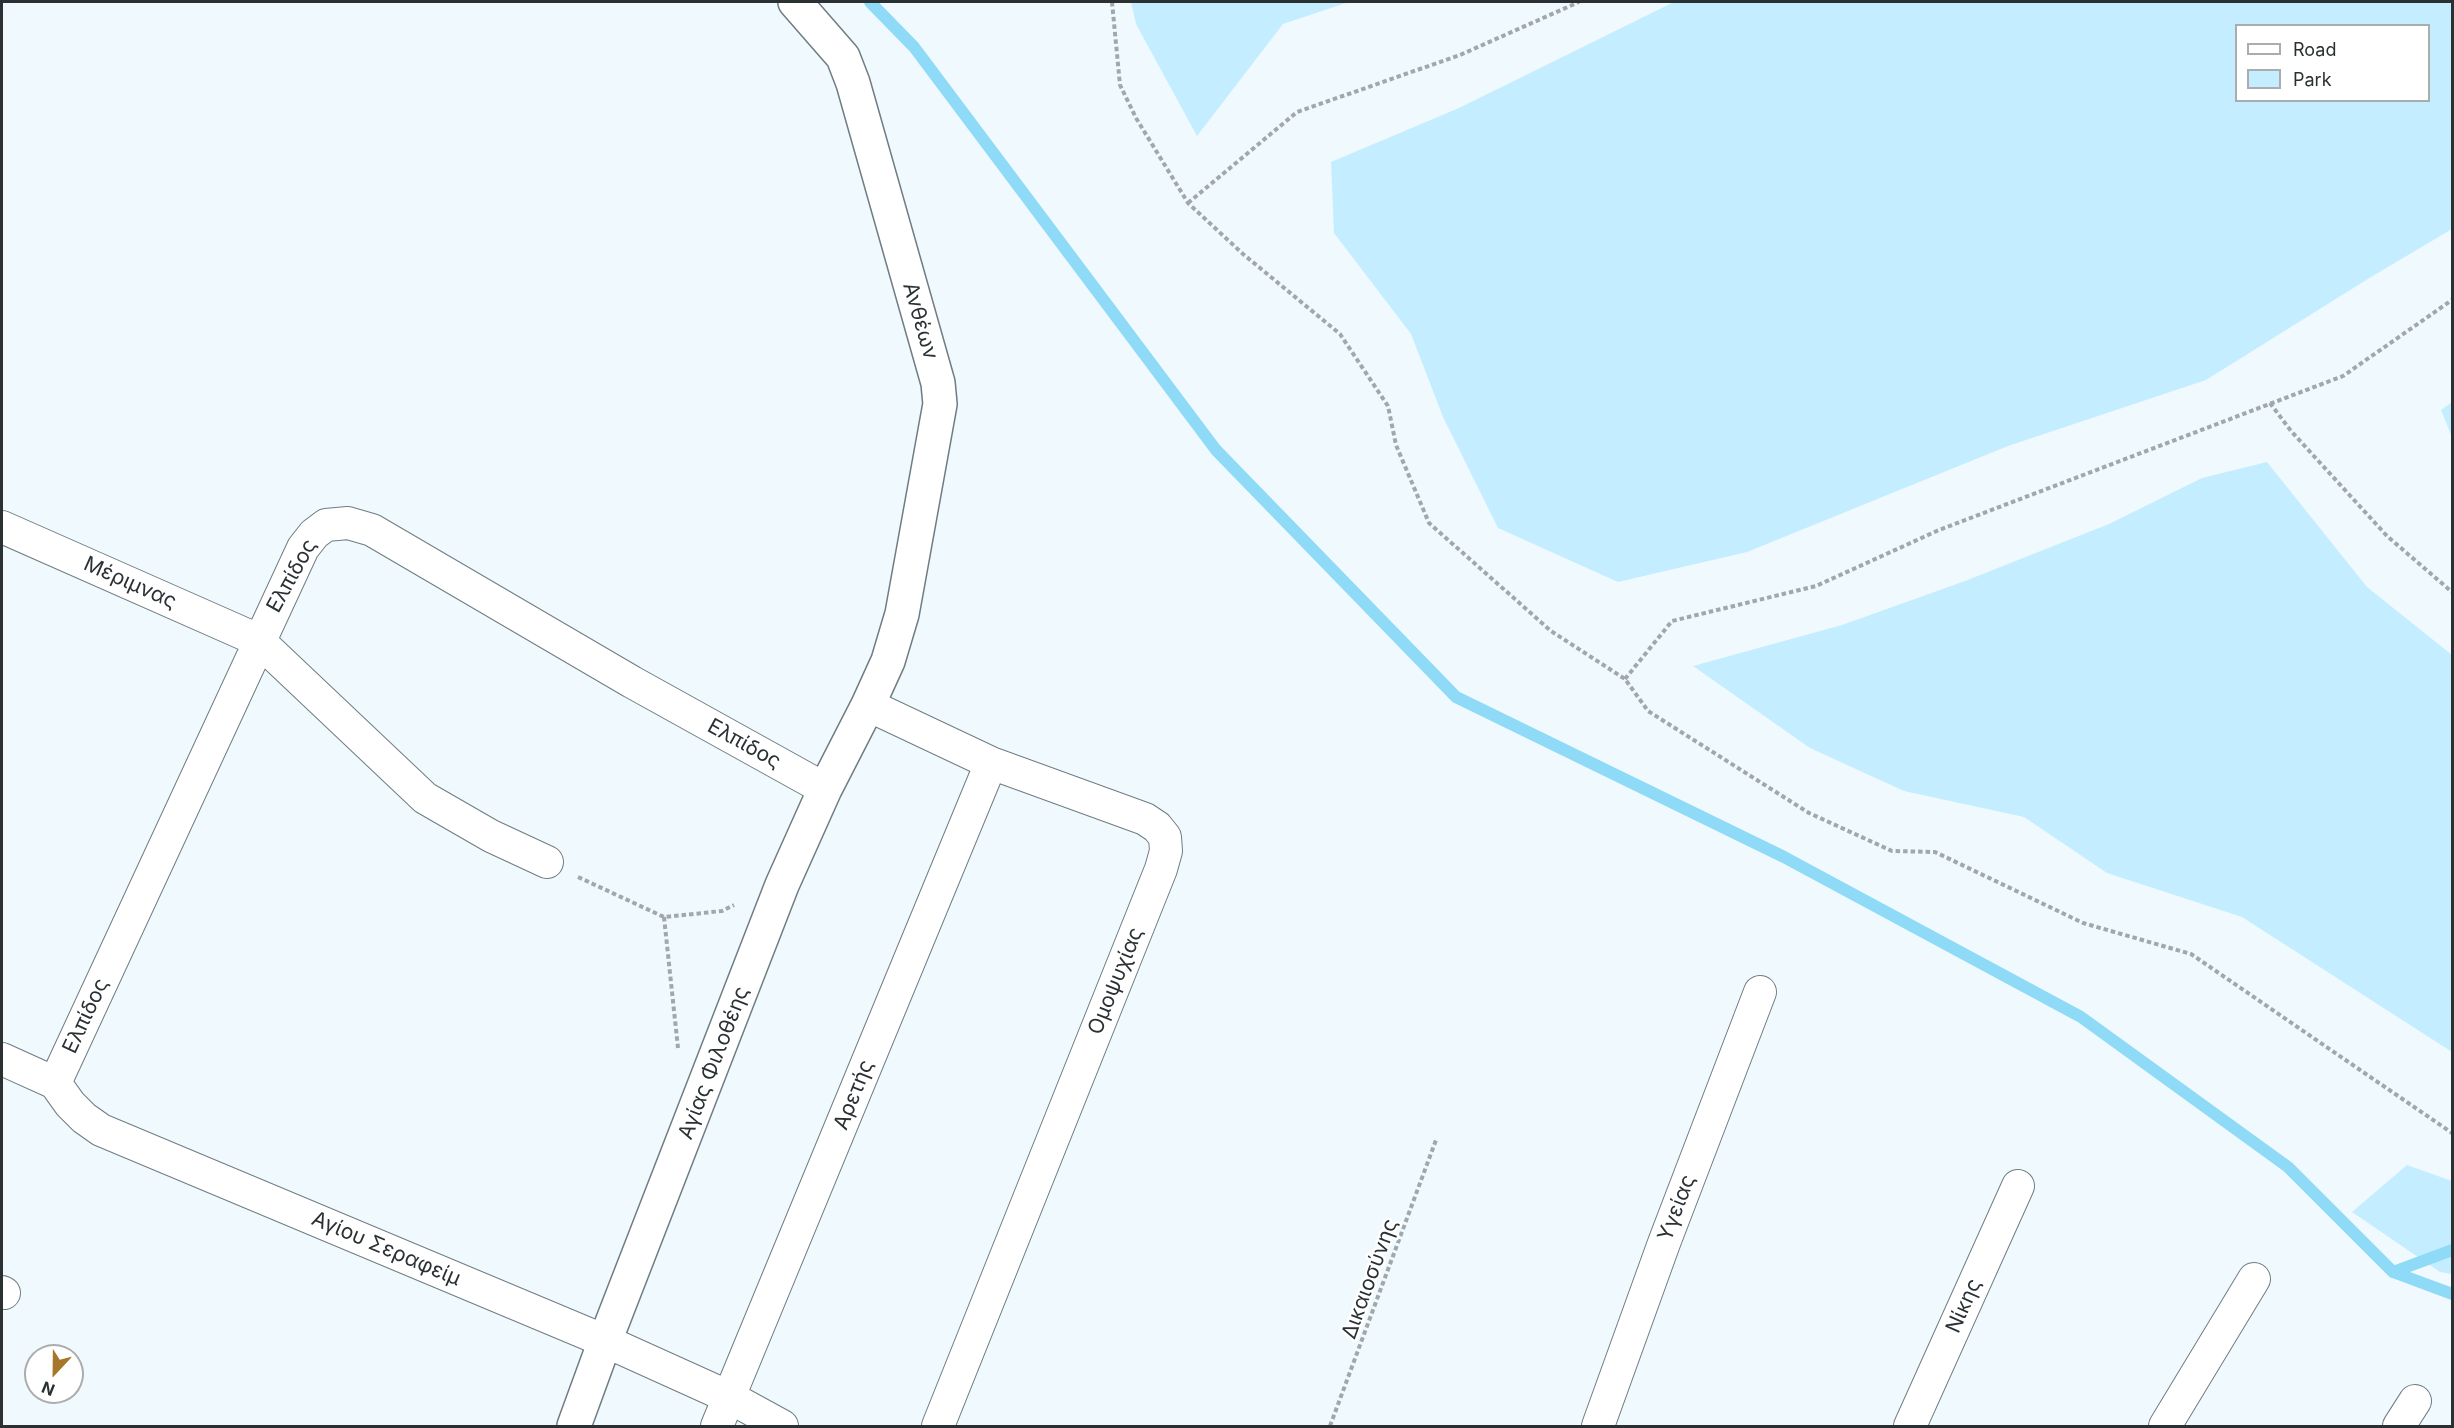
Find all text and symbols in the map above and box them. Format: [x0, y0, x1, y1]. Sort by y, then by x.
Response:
legend [2235, 24, 2430, 102]
text: Road [2293, 39, 2336, 60]
text: Park [2293, 69, 2332, 90]
street label: Ανθέων [897, 280, 943, 362]
street label: Ελπίδος [262, 535, 322, 617]
street label: Μέριμνας [80, 551, 180, 615]
street label: Ελπίδος [703, 714, 785, 774]
street label: Ομοψυχίας [1083, 924, 1149, 1038]
street label: Ελπίδος [58, 974, 114, 1058]
street label: Αγίας Φιλοθέης [673, 983, 755, 1143]
street label: Αρετής [829, 1056, 879, 1134]
street label: Υγείας [1653, 1171, 1701, 1245]
street label: Αγίου Σεραφείμ [308, 1206, 464, 1292]
street label: Δικαιοσύνης [1337, 1215, 1403, 1343]
street label: Νίκης [1941, 1275, 1987, 1337]
north arrow [24, 1344, 84, 1404]
text: N [39, 1377, 57, 1400]

